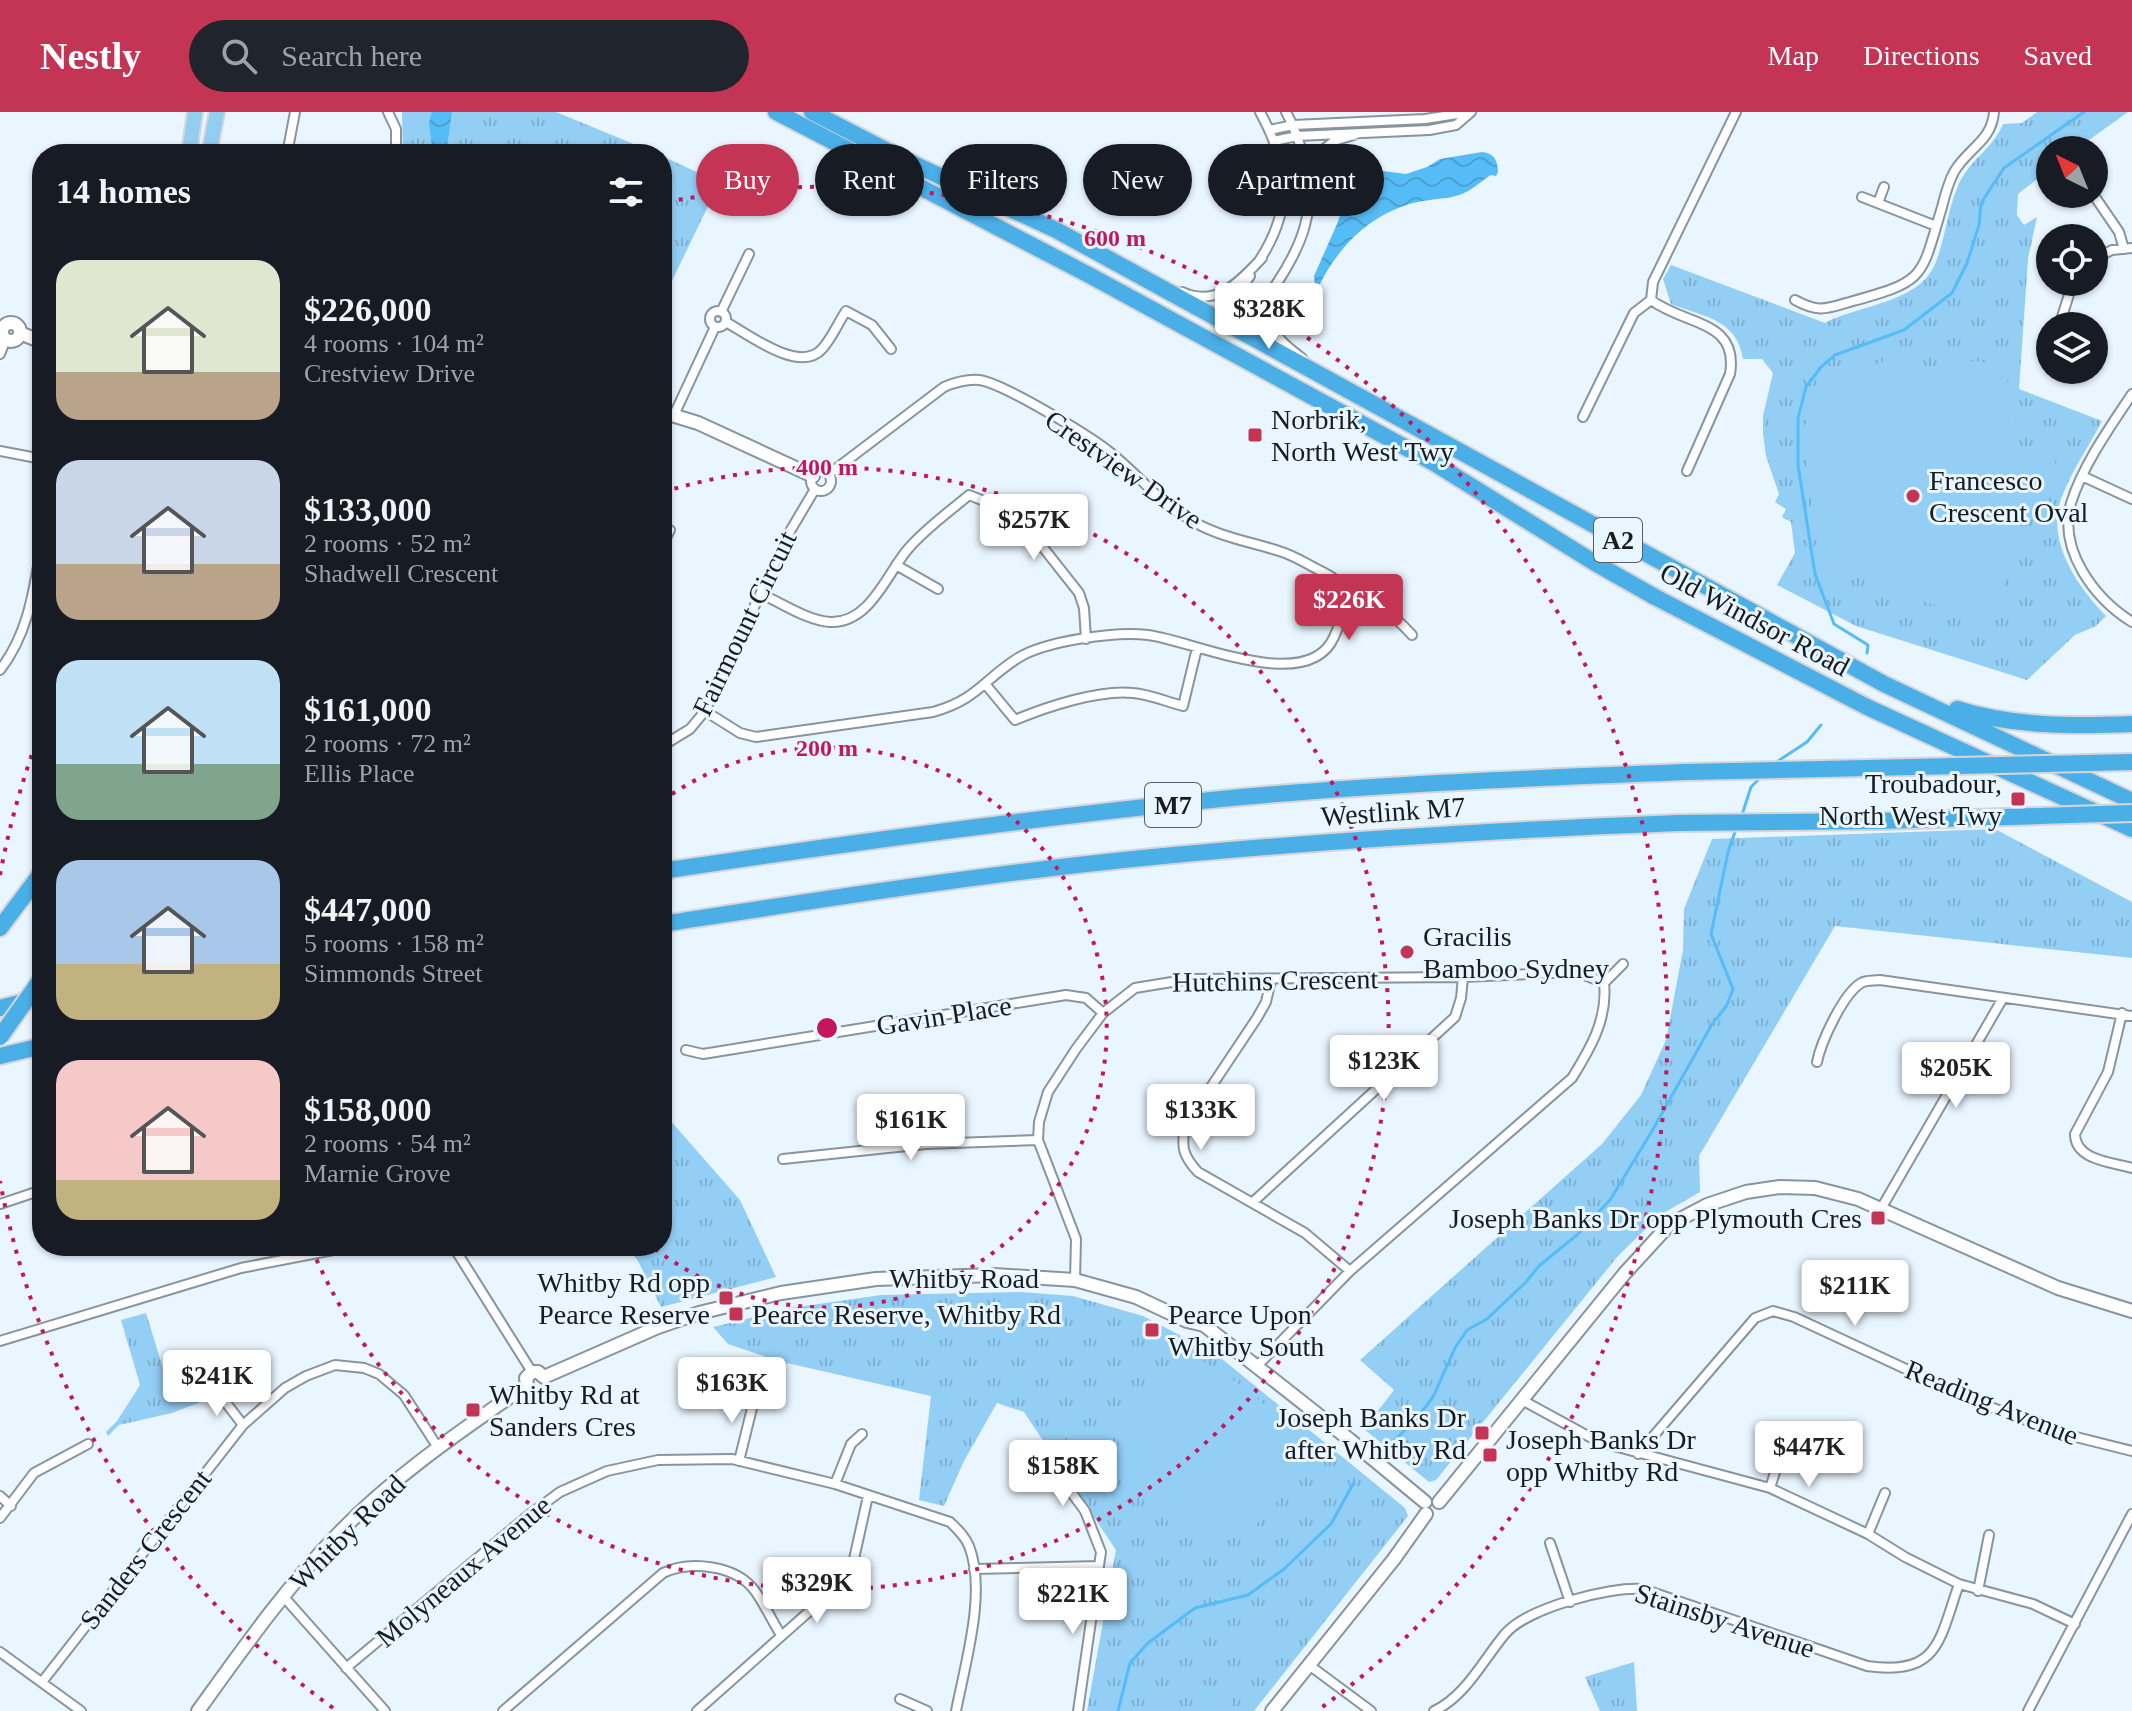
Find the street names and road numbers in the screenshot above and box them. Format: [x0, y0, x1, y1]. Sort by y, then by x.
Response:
street label: Crestview Drive [1039, 404, 1208, 535]
road number: A2 [1594, 518, 1642, 562]
street label: Fairmount Circuit [686, 526, 803, 721]
street label: Old Windsor Road [1655, 556, 1855, 682]
road number: M7 [1145, 783, 1201, 827]
street label: Westlink M7 [1320, 791, 1466, 832]
street label: Hutchins Crescent [1172, 963, 1379, 998]
street label: Gavin Place [874, 990, 1014, 1041]
street label: Whitby Road [889, 1263, 1039, 1294]
street label: Reading Avenue [1901, 1354, 2083, 1451]
street label: Sanders Crescent [74, 1463, 217, 1635]
street label: Whitby Road [283, 1468, 411, 1596]
street label: Molyneaux Avenue [370, 1489, 557, 1653]
street label: Stainsby Avenue [1631, 1577, 1819, 1664]

